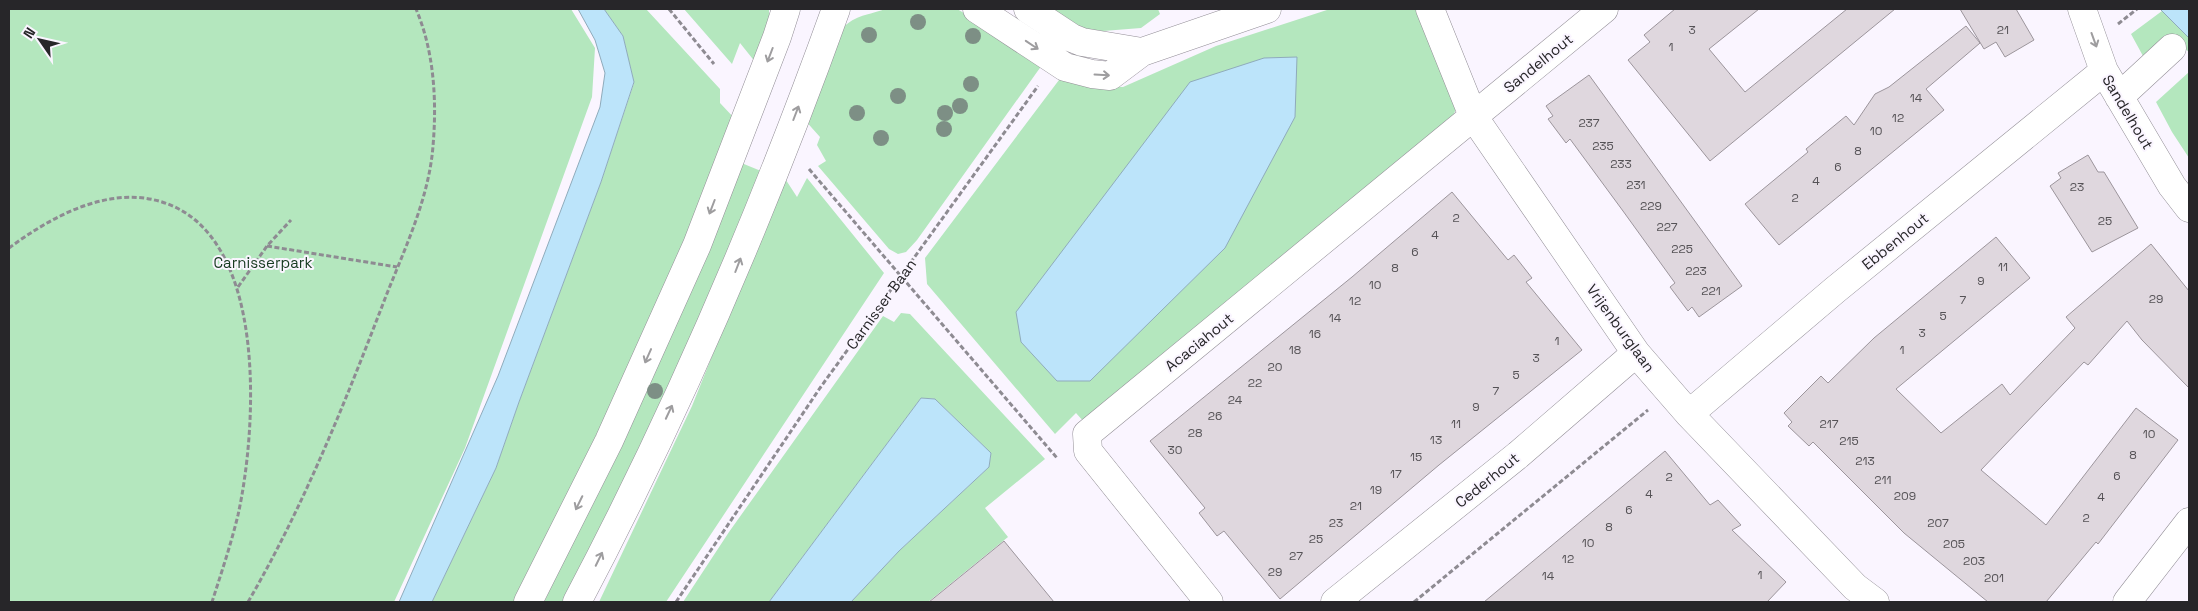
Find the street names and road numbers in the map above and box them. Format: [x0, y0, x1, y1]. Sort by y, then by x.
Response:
street label: Sandelhout [1499, 29, 1577, 97]
street label: Sandelhout [2098, 71, 2158, 153]
street label: Ebbenhout [1858, 208, 1932, 274]
street label: Carnisser Baan [842, 255, 920, 353]
street label: Vrijenburglaan [1583, 280, 1659, 376]
street label: Acaciahout [1161, 309, 1237, 375]
street label: Cederhout [1451, 448, 1523, 512]

